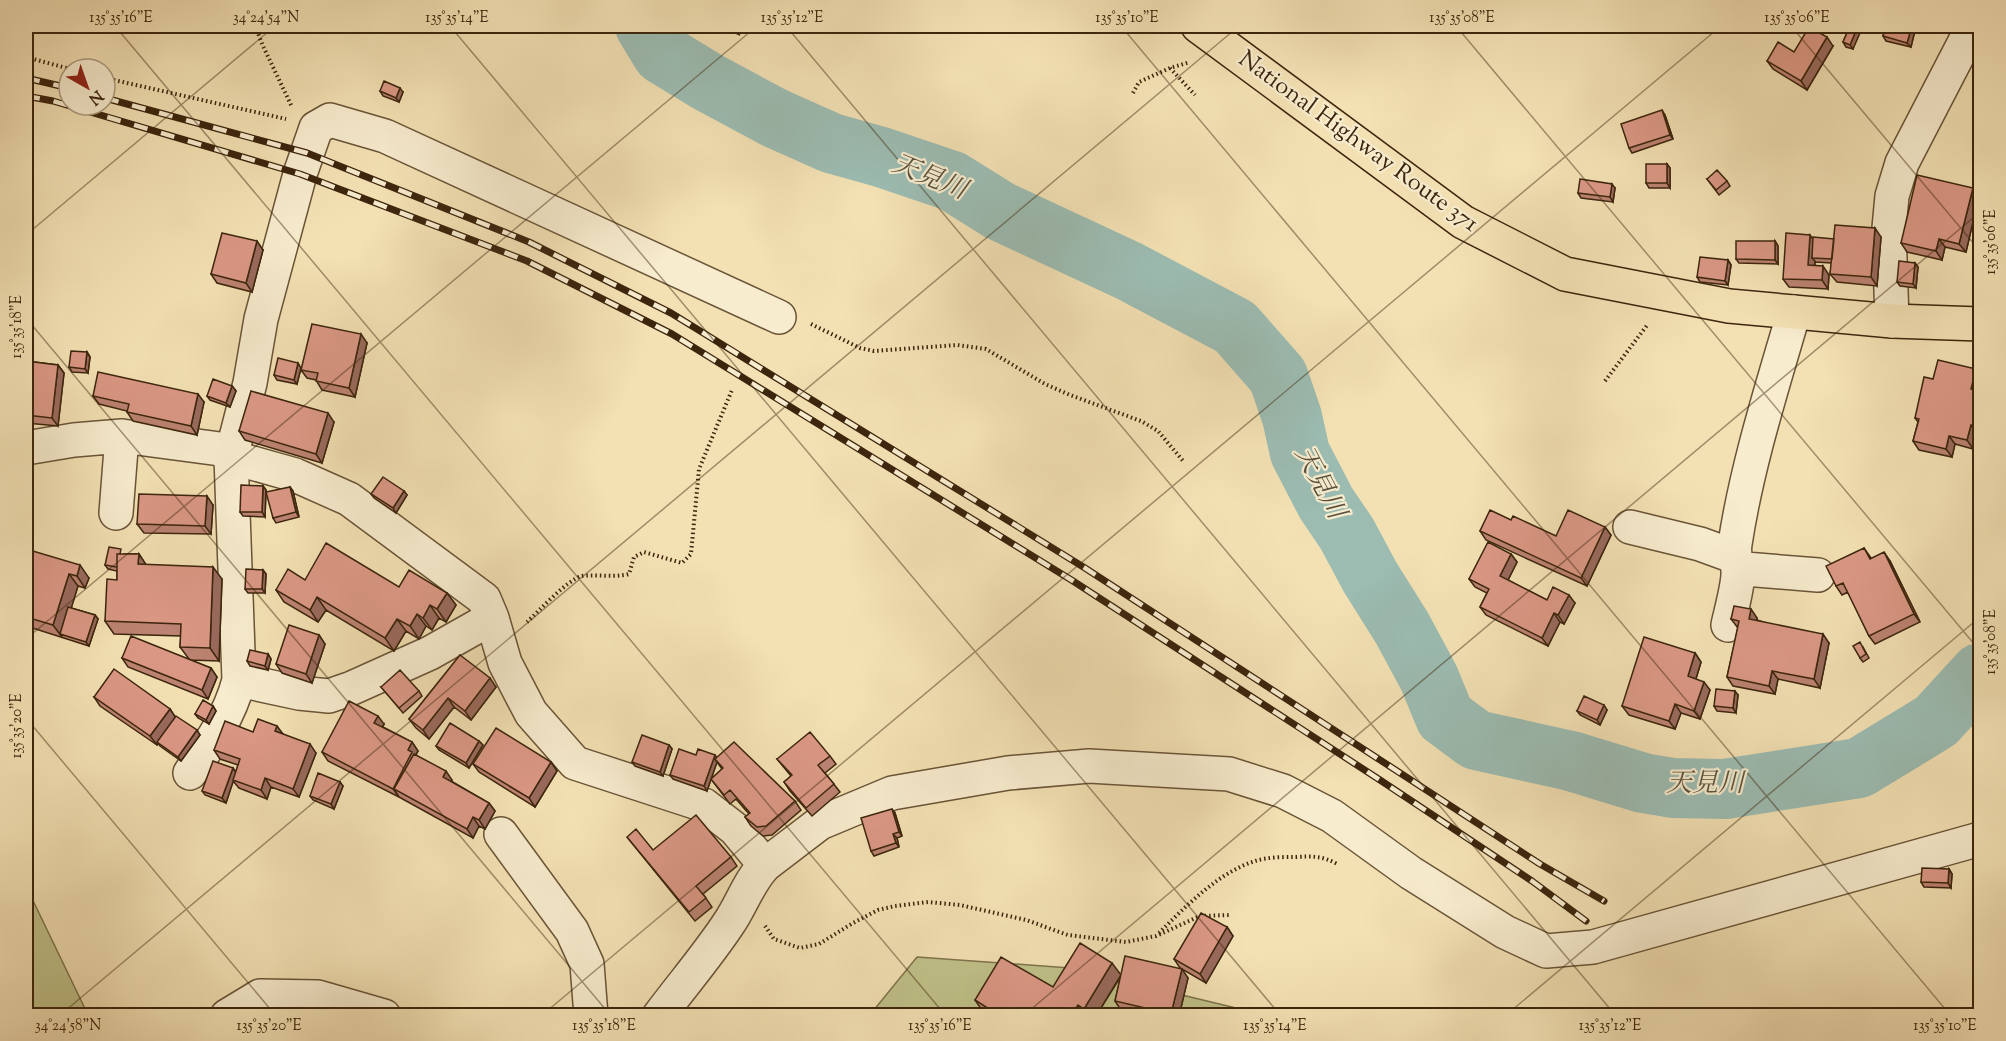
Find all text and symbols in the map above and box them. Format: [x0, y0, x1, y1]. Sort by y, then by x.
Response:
text: 135°35'16"E [89, 8, 153, 29]
text: 34°24'54"N [233, 8, 299, 29]
text: 135°35'14"E [425, 8, 489, 29]
text: 135°35'12"E [761, 8, 823, 29]
text: 135°35'10"E [1095, 8, 1159, 29]
text: 135°35'08"E [1429, 8, 1495, 29]
text: 135°35'06"E [1764, 8, 1830, 29]
street label: National Highway Route 371 [1231, 43, 1485, 241]
north arrow [57, 57, 117, 117]
text: N [83, 84, 107, 110]
water label: 天見川 [886, 146, 975, 211]
text: 135°35'06"E [1981, 209, 2002, 275]
text: 135°35'18"E [7, 295, 28, 359]
water label: 天見川 [1284, 440, 1355, 529]
text: 135°35'08"E [1981, 609, 2002, 675]
text: 135°35'20"E [7, 693, 28, 759]
water label: 天見川 [1666, 766, 1747, 803]
text: 34°24'58"N [35, 1016, 101, 1037]
text: 135°35'20"E [236, 1016, 302, 1037]
text: 135°35'18"E [572, 1016, 636, 1037]
text: 135°35'16"E [908, 1016, 972, 1037]
text: 135°35'14"E [1243, 1016, 1307, 1037]
text: 135°35'12"E [1579, 1016, 1641, 1037]
text: 135°35'10"E [1913, 1016, 1977, 1037]

